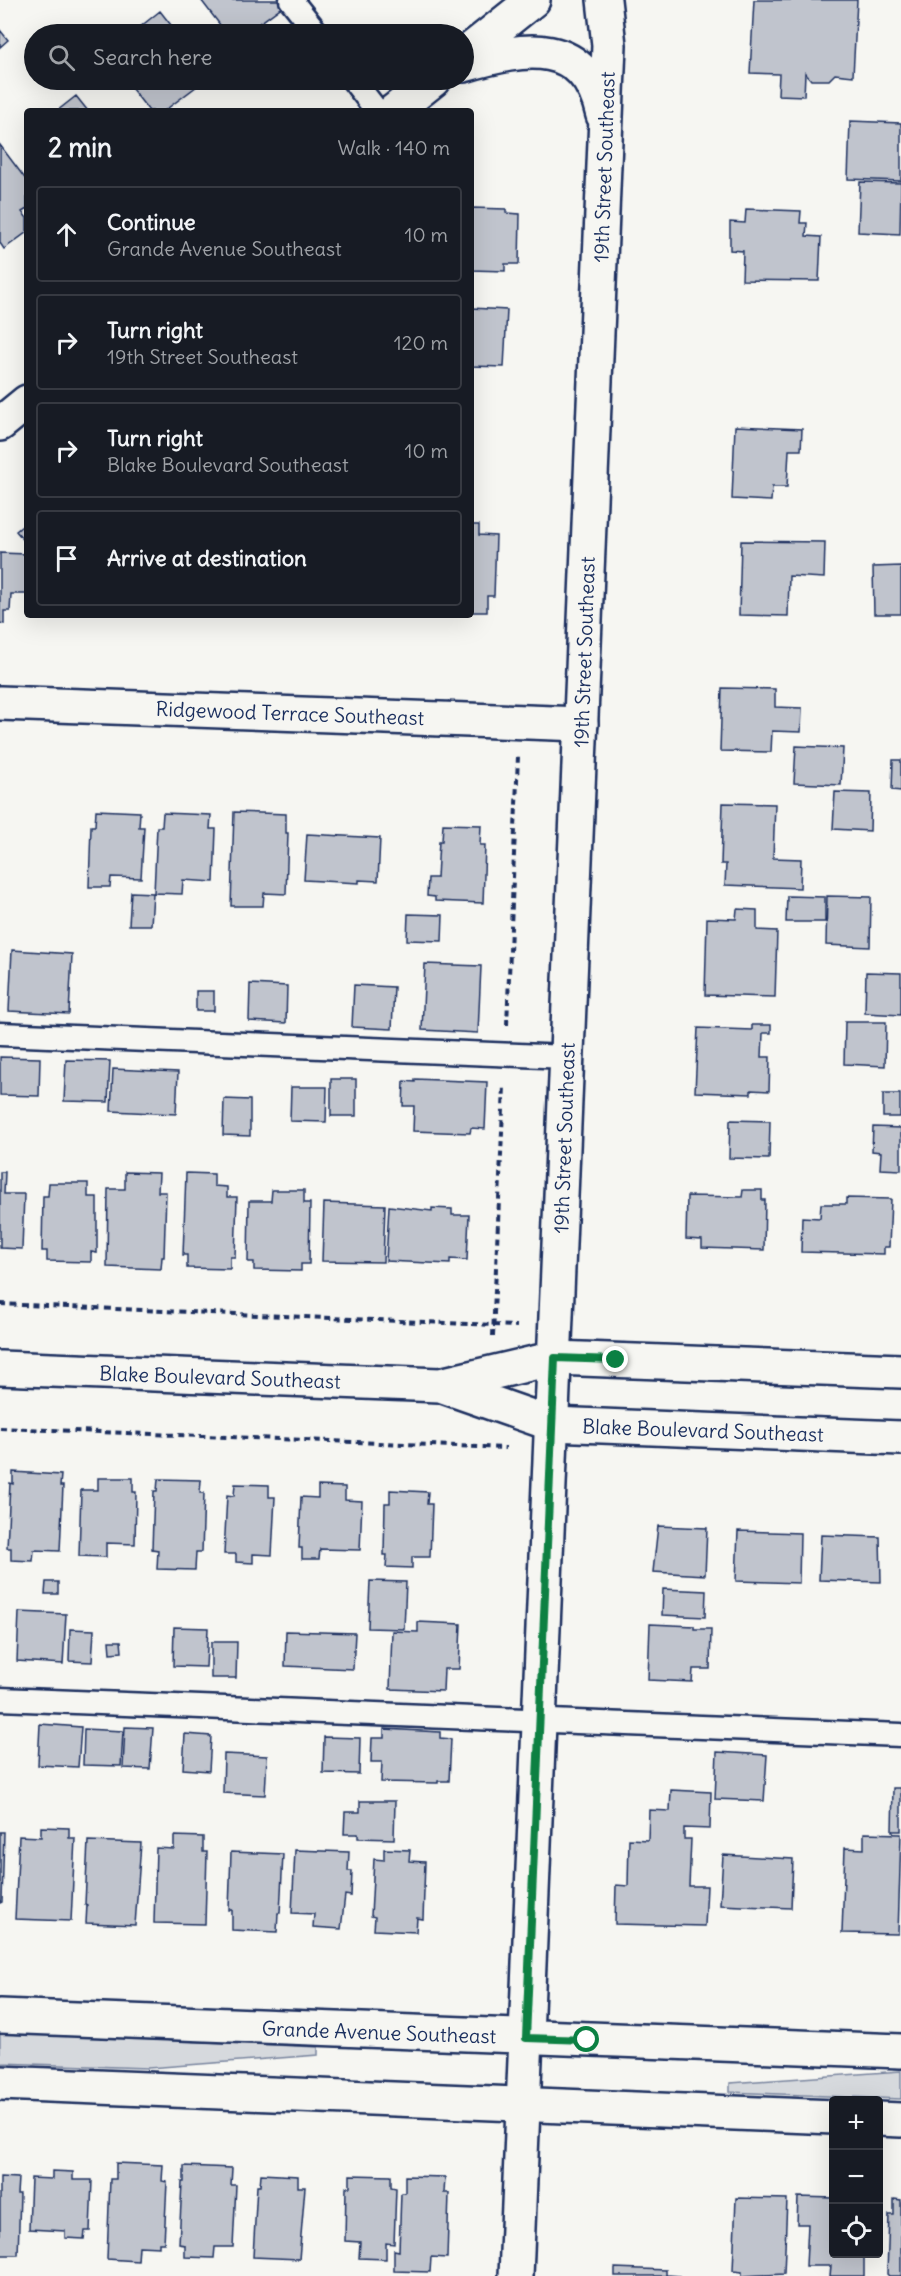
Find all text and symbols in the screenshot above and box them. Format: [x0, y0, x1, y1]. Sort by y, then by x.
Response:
search box [24, 24, 474, 90]
icon: search [45, 41, 78, 74]
text: Search here [93, 43, 212, 71]
street label: 19th Street Southeast [588, 71, 620, 263]
text: 2 min [48, 131, 112, 164]
text: Walk · 140 m [337, 135, 450, 160]
text: Continue [107, 208, 196, 236]
icon: ahead [50, 218, 83, 251]
text: 10 m [405, 222, 448, 247]
text: Grande Avenue Southeast [107, 236, 342, 261]
text: Turn right [107, 316, 203, 344]
icon: right [50, 326, 83, 359]
text: 120 m [394, 330, 448, 355]
text: 19th Street Southeast [107, 344, 298, 369]
text: Turn right [107, 424, 203, 452]
icon: right [50, 434, 83, 467]
text: 10 m [405, 438, 448, 463]
text: Blake Boulevard Southeast [107, 452, 349, 477]
icon: arrive [50, 542, 83, 575]
text: Arrive at destination [107, 544, 307, 572]
street label: 19th Street Southeast [568, 556, 600, 748]
street label: Ridgewood Terrace Southeast [155, 696, 425, 730]
street label: 19th Street Southeast [548, 1042, 580, 1234]
route end [602, 1346, 628, 1372]
street label: Blake Boulevard Southeast [99, 1360, 341, 1394]
street label: Blake Boulevard Southeast [582, 1413, 824, 1447]
street label: Grande Avenue Southeast [261, 2015, 497, 2049]
route start [573, 2026, 599, 2052]
map controls [829, 2096, 883, 2258]
button: + [829, 2096, 883, 2150]
button: − [829, 2150, 883, 2204]
button: locate [829, 2204, 883, 2258]

